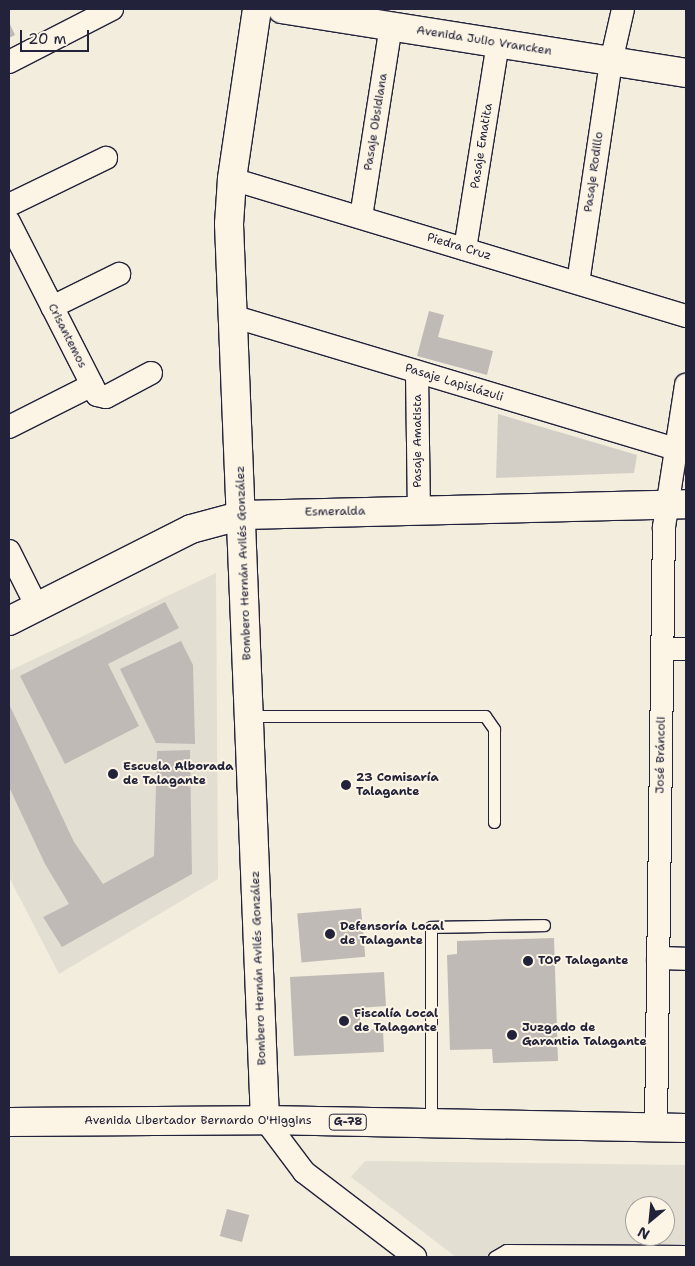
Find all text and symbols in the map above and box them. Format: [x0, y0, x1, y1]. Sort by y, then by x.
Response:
scale bar [22, 20, 91, 52]
street label: Avenida Julio Vrancken [415, 23, 553, 59]
text: 20 m [28, 29, 67, 49]
street label: Pasaje Obsidiana [361, 72, 391, 172]
street label: Pasaje Ematita [468, 102, 496, 190]
street label: Pasaje Rodillo [581, 131, 607, 213]
street label: Piedra Cruz [425, 230, 493, 264]
street label: Crisantemos [45, 301, 89, 371]
street label: Pasaje Lapislázuli [403, 361, 505, 405]
street label: Pasaje Amatista [411, 394, 425, 488]
street label: Bombero Hernán Avilés González [233, 465, 255, 661]
street label: Esmeralda [305, 504, 365, 520]
street label: José Bráncoli [653, 716, 669, 794]
place label: Escuela Alborada de Talagante [123, 760, 234, 788]
marker: Escuela Alborada de Talagante [107, 768, 119, 780]
place label: 23 Comisaría Talagante [356, 771, 439, 799]
marker: 23 Comisaría Talagante [340, 779, 352, 791]
street label: Bombero Hernán Avilés González [248, 870, 270, 1066]
place label: Defensoría Local de Talagante [340, 920, 444, 948]
marker: Defensoría Local de Talagante [324, 928, 336, 940]
place label: TOP Talagante [538, 954, 629, 968]
marker: TOP Talagante [522, 955, 534, 967]
place label: Fiscalía Local de Talagante [354, 1007, 438, 1035]
marker: Fiscalía Local de Talagante [338, 1015, 350, 1027]
place label: Juzgado de Garantia Talagante [522, 1021, 647, 1049]
marker: Juzgado de Garantia Talagante [506, 1029, 518, 1041]
street label: Avenida Libertador Bernardo O'Higgins [84, 1114, 312, 1128]
road number: G-78 [328, 1114, 368, 1130]
north arrow [625, 1196, 675, 1246]
text: N [634, 1223, 653, 1244]

